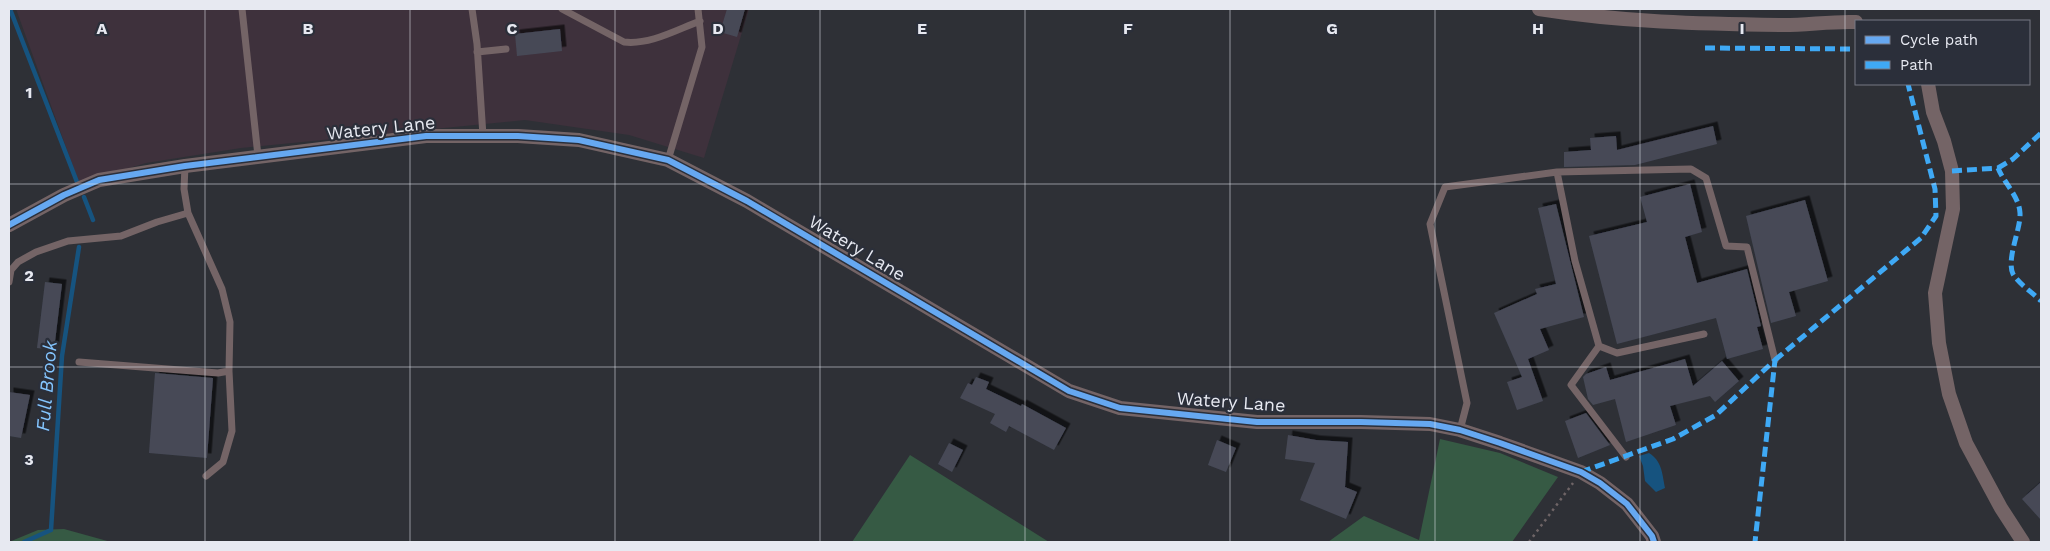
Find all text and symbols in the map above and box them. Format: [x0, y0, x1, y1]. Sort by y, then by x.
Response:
text: A [97, 19, 108, 38]
text: B [303, 19, 314, 38]
text: C [507, 19, 518, 38]
text: D [712, 19, 724, 38]
text: E [917, 19, 927, 38]
text: F [1123, 19, 1133, 38]
text: G [1326, 19, 1338, 38]
text: H [1532, 19, 1544, 38]
text: I [1739, 19, 1745, 38]
legend [1855, 20, 2030, 85]
text: Cycle path [1900, 31, 1978, 49]
text: Path [1900, 56, 1933, 74]
text: 1 [26, 83, 32, 102]
street label: Watery Lane [326, 111, 436, 144]
street label: Watery Lane [805, 210, 909, 285]
text: 2 [24, 266, 34, 285]
water label: Full Brook [31, 339, 62, 432]
street label: Watery Lane [1176, 387, 1286, 416]
text: 3 [24, 450, 34, 469]

